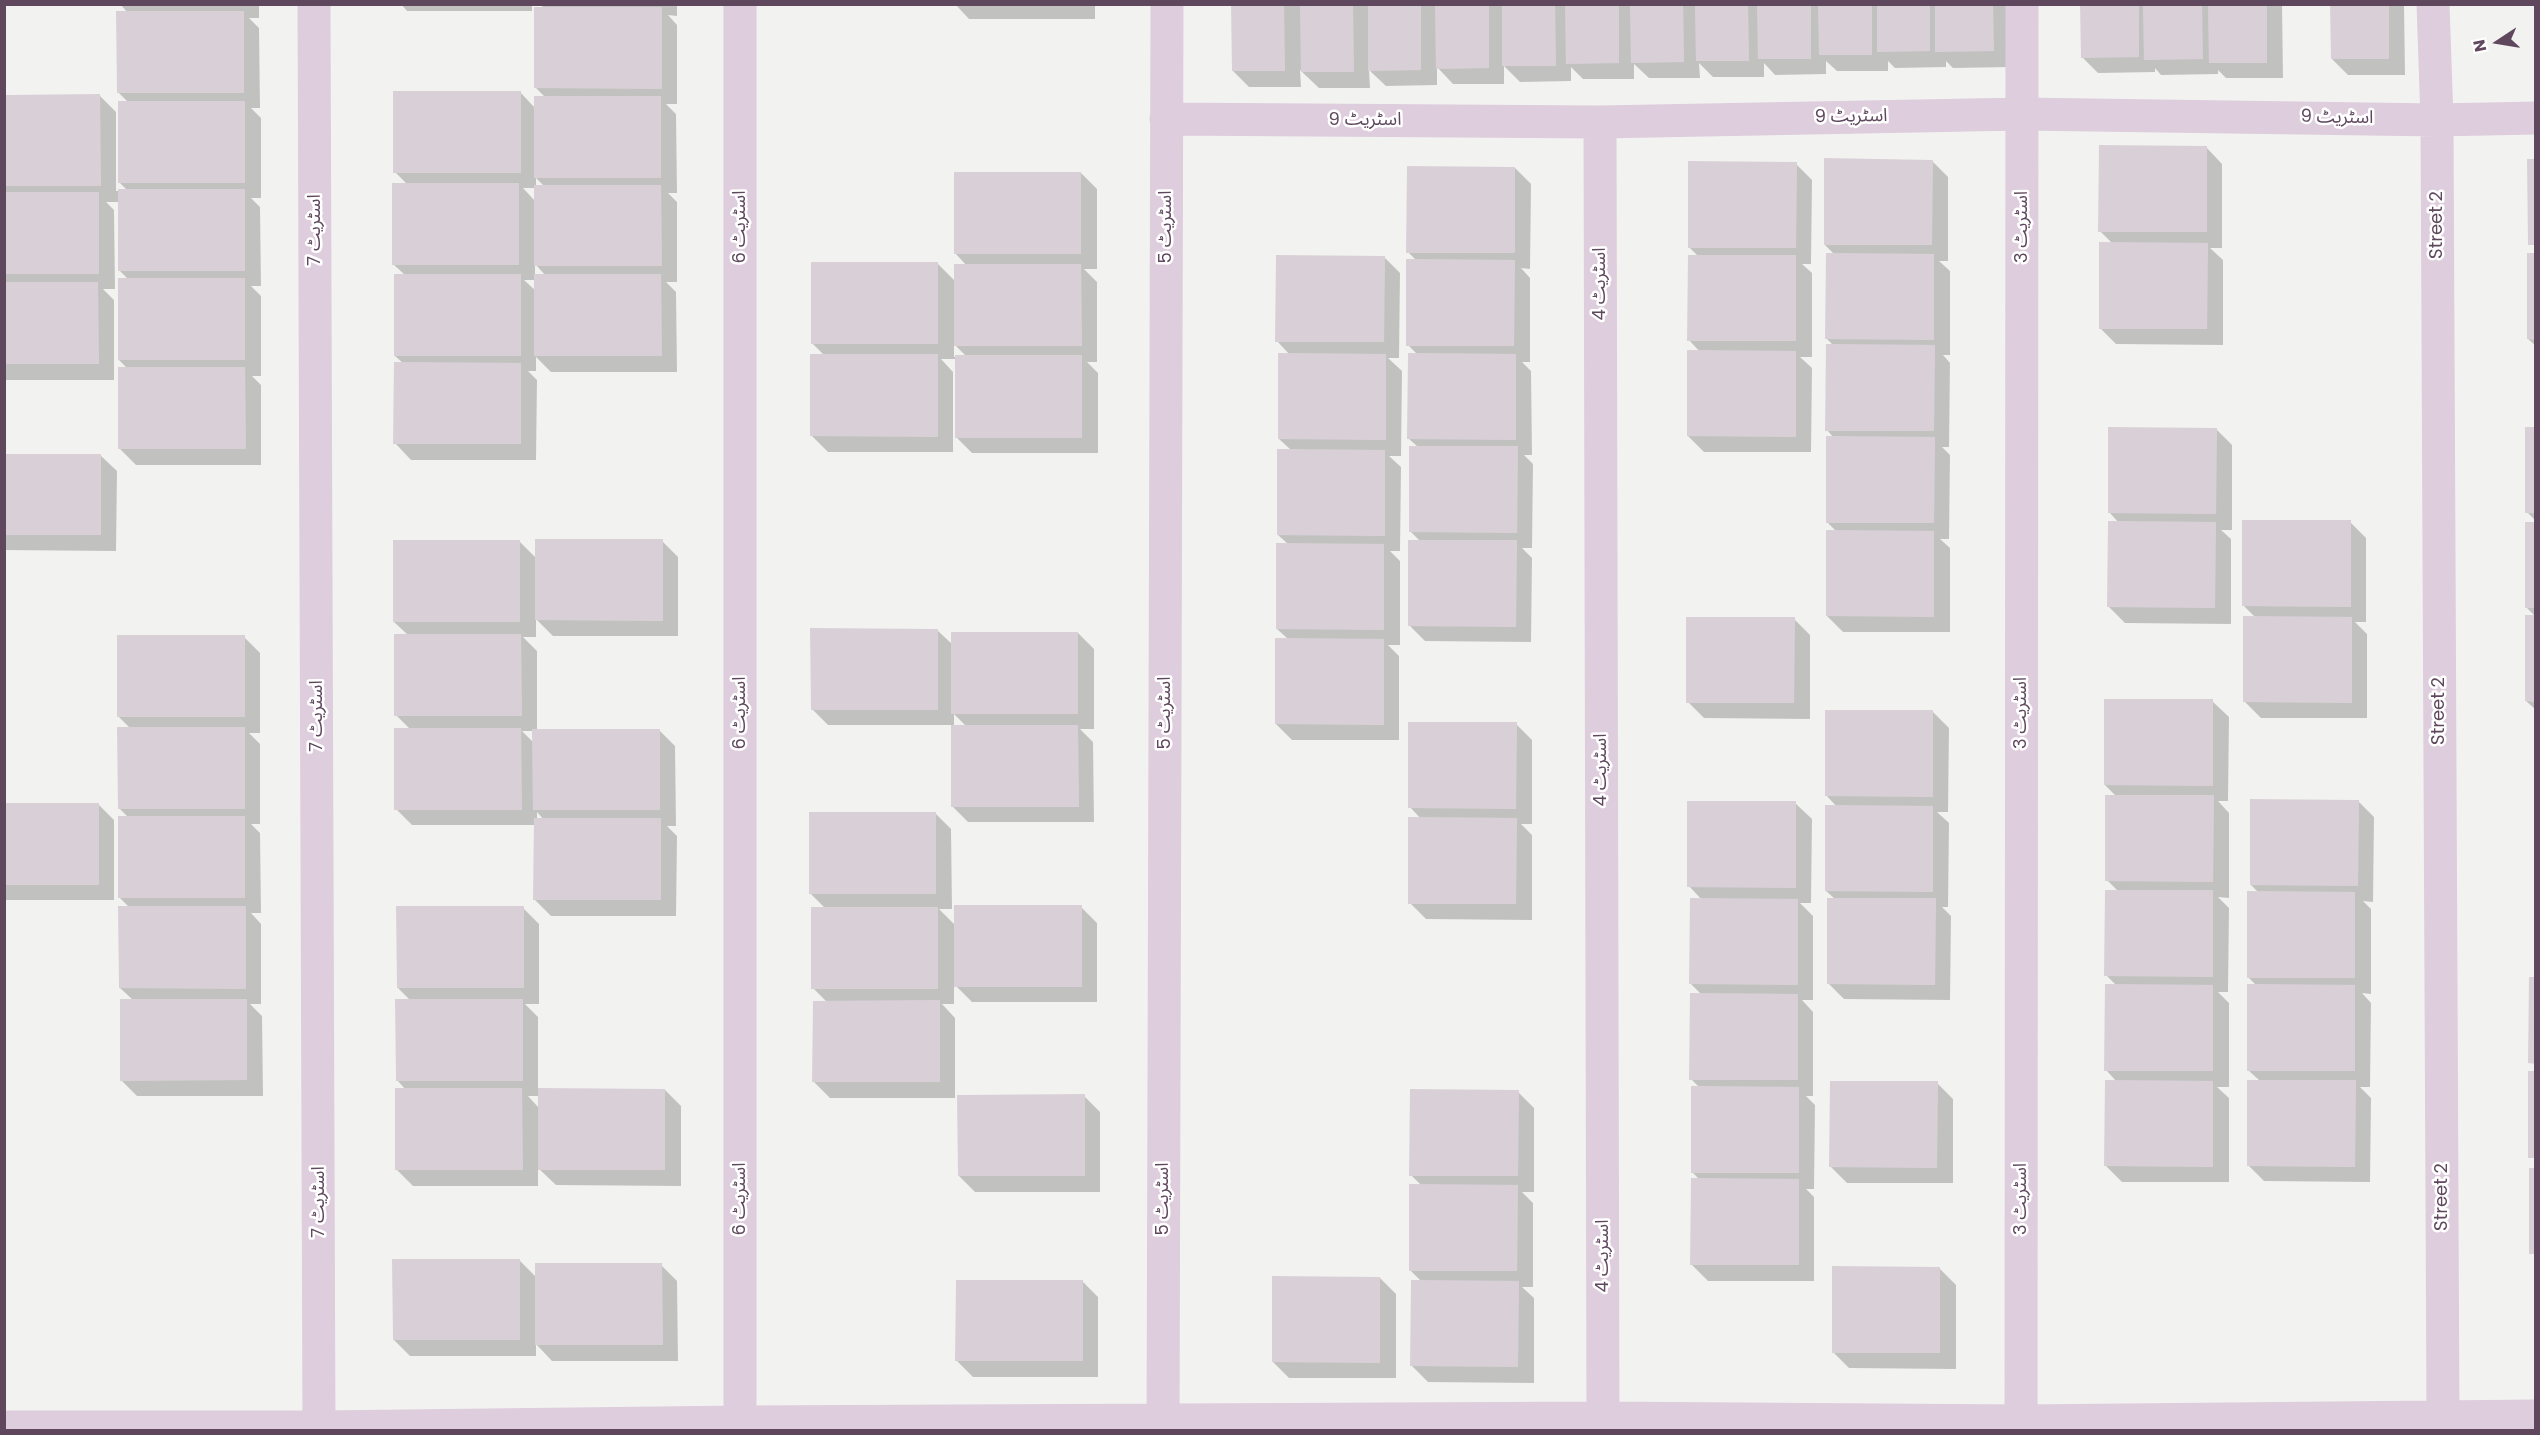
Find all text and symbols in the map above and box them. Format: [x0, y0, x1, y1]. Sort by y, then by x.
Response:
north arrow [2468, 12, 2528, 72]
text: N [2467, 38, 2492, 54]
street label: اسٹریٹ 9 [1814, 106, 1888, 128]
street label: اسٹریٹ 9 [2300, 107, 2374, 129]
street label: اسٹریٹ 9 [1329, 109, 1401, 131]
street label: اسٹریٹ 6 [729, 191, 751, 263]
street label: اسٹریٹ 5 [1155, 191, 1177, 263]
street label: اسٹریٹ 3 [2011, 191, 2033, 263]
street label: Street 2 [2426, 191, 2448, 259]
street label: اسٹریٹ 7 [304, 194, 326, 266]
street label: اسٹریٹ 4 [1589, 248, 1611, 320]
street label: اسٹریٹ 6 [729, 677, 751, 749]
street label: اسٹریٹ 5 [1154, 677, 1176, 749]
street label: اسٹریٹ 3 [2010, 677, 2032, 749]
street label: Street 2 [2428, 677, 2450, 745]
street label: اسٹریٹ 7 [306, 680, 328, 752]
street label: اسٹریٹ 4 [1590, 734, 1612, 806]
street label: اسٹریٹ 6 [729, 1163, 751, 1235]
street label: اسٹریٹ 5 [1152, 1163, 1174, 1235]
street label: اسٹریٹ 3 [2010, 1163, 2032, 1235]
street label: Street 2 [2431, 1163, 2453, 1231]
street label: اسٹریٹ 7 [308, 1166, 330, 1238]
street label: اسٹریٹ 4 [1592, 1220, 1614, 1292]

